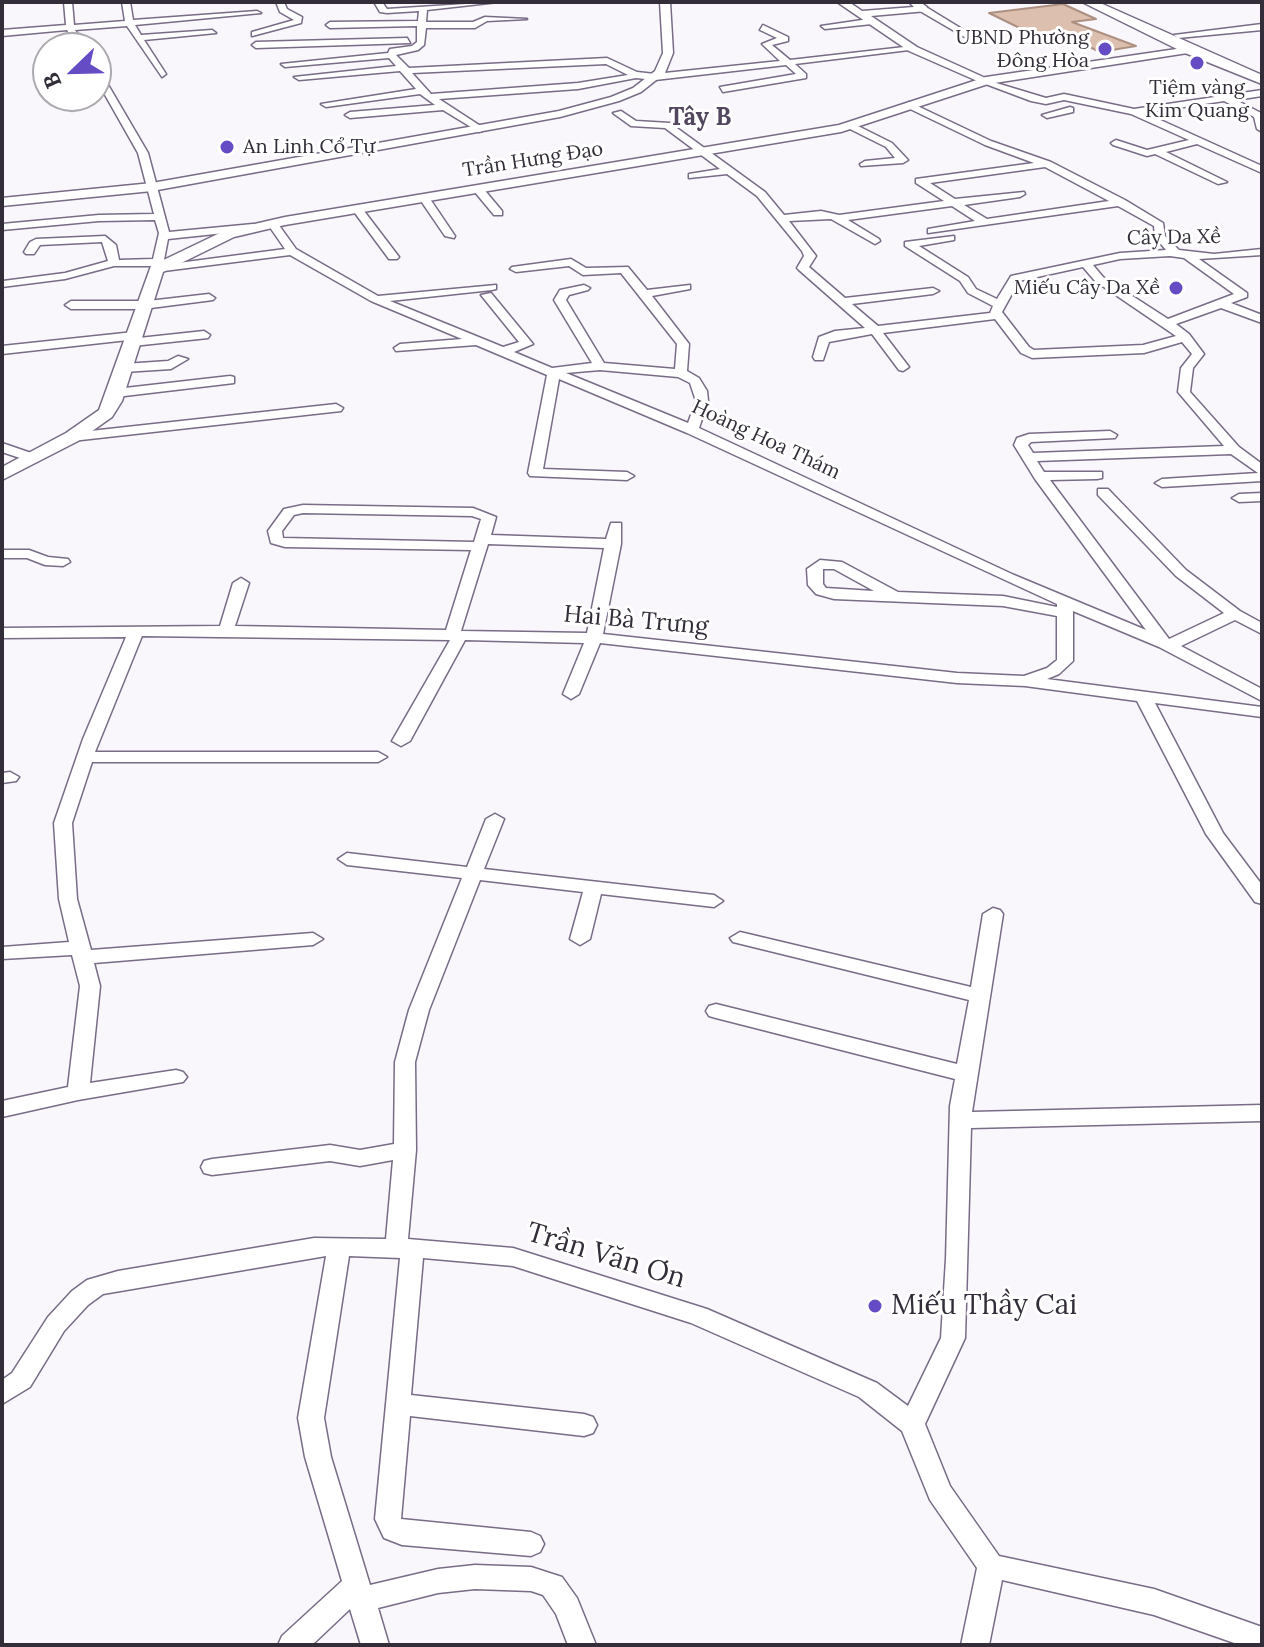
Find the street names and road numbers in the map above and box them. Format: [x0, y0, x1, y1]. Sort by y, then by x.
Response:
street label: Trần Hưng Đạo [461, 137, 605, 183]
street label: Cây Da Xề [1127, 225, 1221, 251]
street label: Hoàng Hoa Thám [688, 395, 844, 485]
street label: Hai Bà Trưng [562, 600, 710, 642]
street label: Trần Văn Ơn [523, 1216, 689, 1296]

